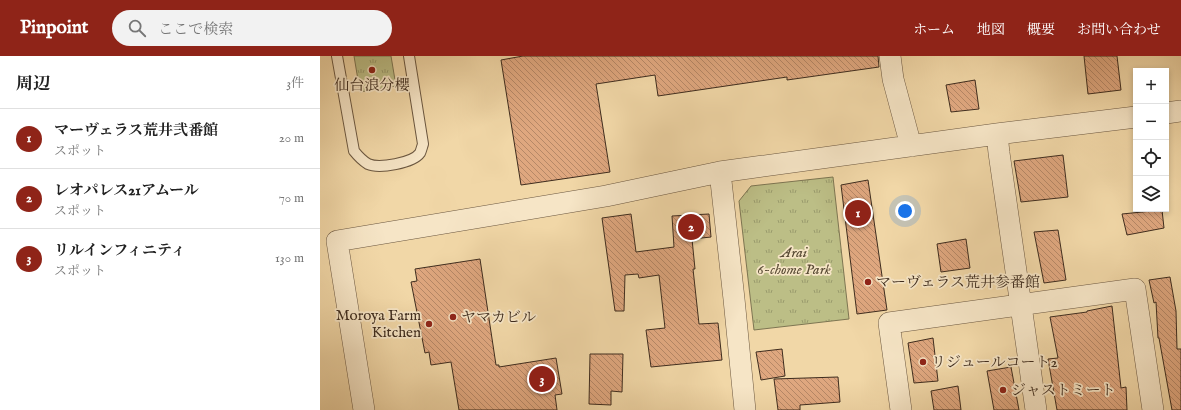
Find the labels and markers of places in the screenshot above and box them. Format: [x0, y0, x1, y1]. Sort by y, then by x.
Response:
marker: 仙台浪分櫻 [367, 65, 377, 75]
place label: 仙台浪分櫻 [334, 76, 410, 95]
pin: 1 [845, 198, 871, 228]
pin: 2 [678, 212, 704, 242]
place label: マーヴェラス荒井参番館 [876, 273, 1040, 292]
marker: マーヴェラス荒井参番館 [863, 277, 873, 287]
place label: Moroya Farm Kitchen [336, 306, 421, 342]
place label: ヤマカビル [461, 308, 536, 327]
marker: ヤマカビル [448, 312, 458, 322]
marker: Moroya Farm Kitchen [424, 319, 434, 329]
place label: リジュールコート2 [931, 353, 1057, 372]
marker: リジュールコート2 [918, 357, 928, 367]
pin: 3 [529, 364, 555, 394]
place label: ジャストミート [1011, 381, 1116, 400]
marker: ジャストミート [998, 385, 1008, 395]

